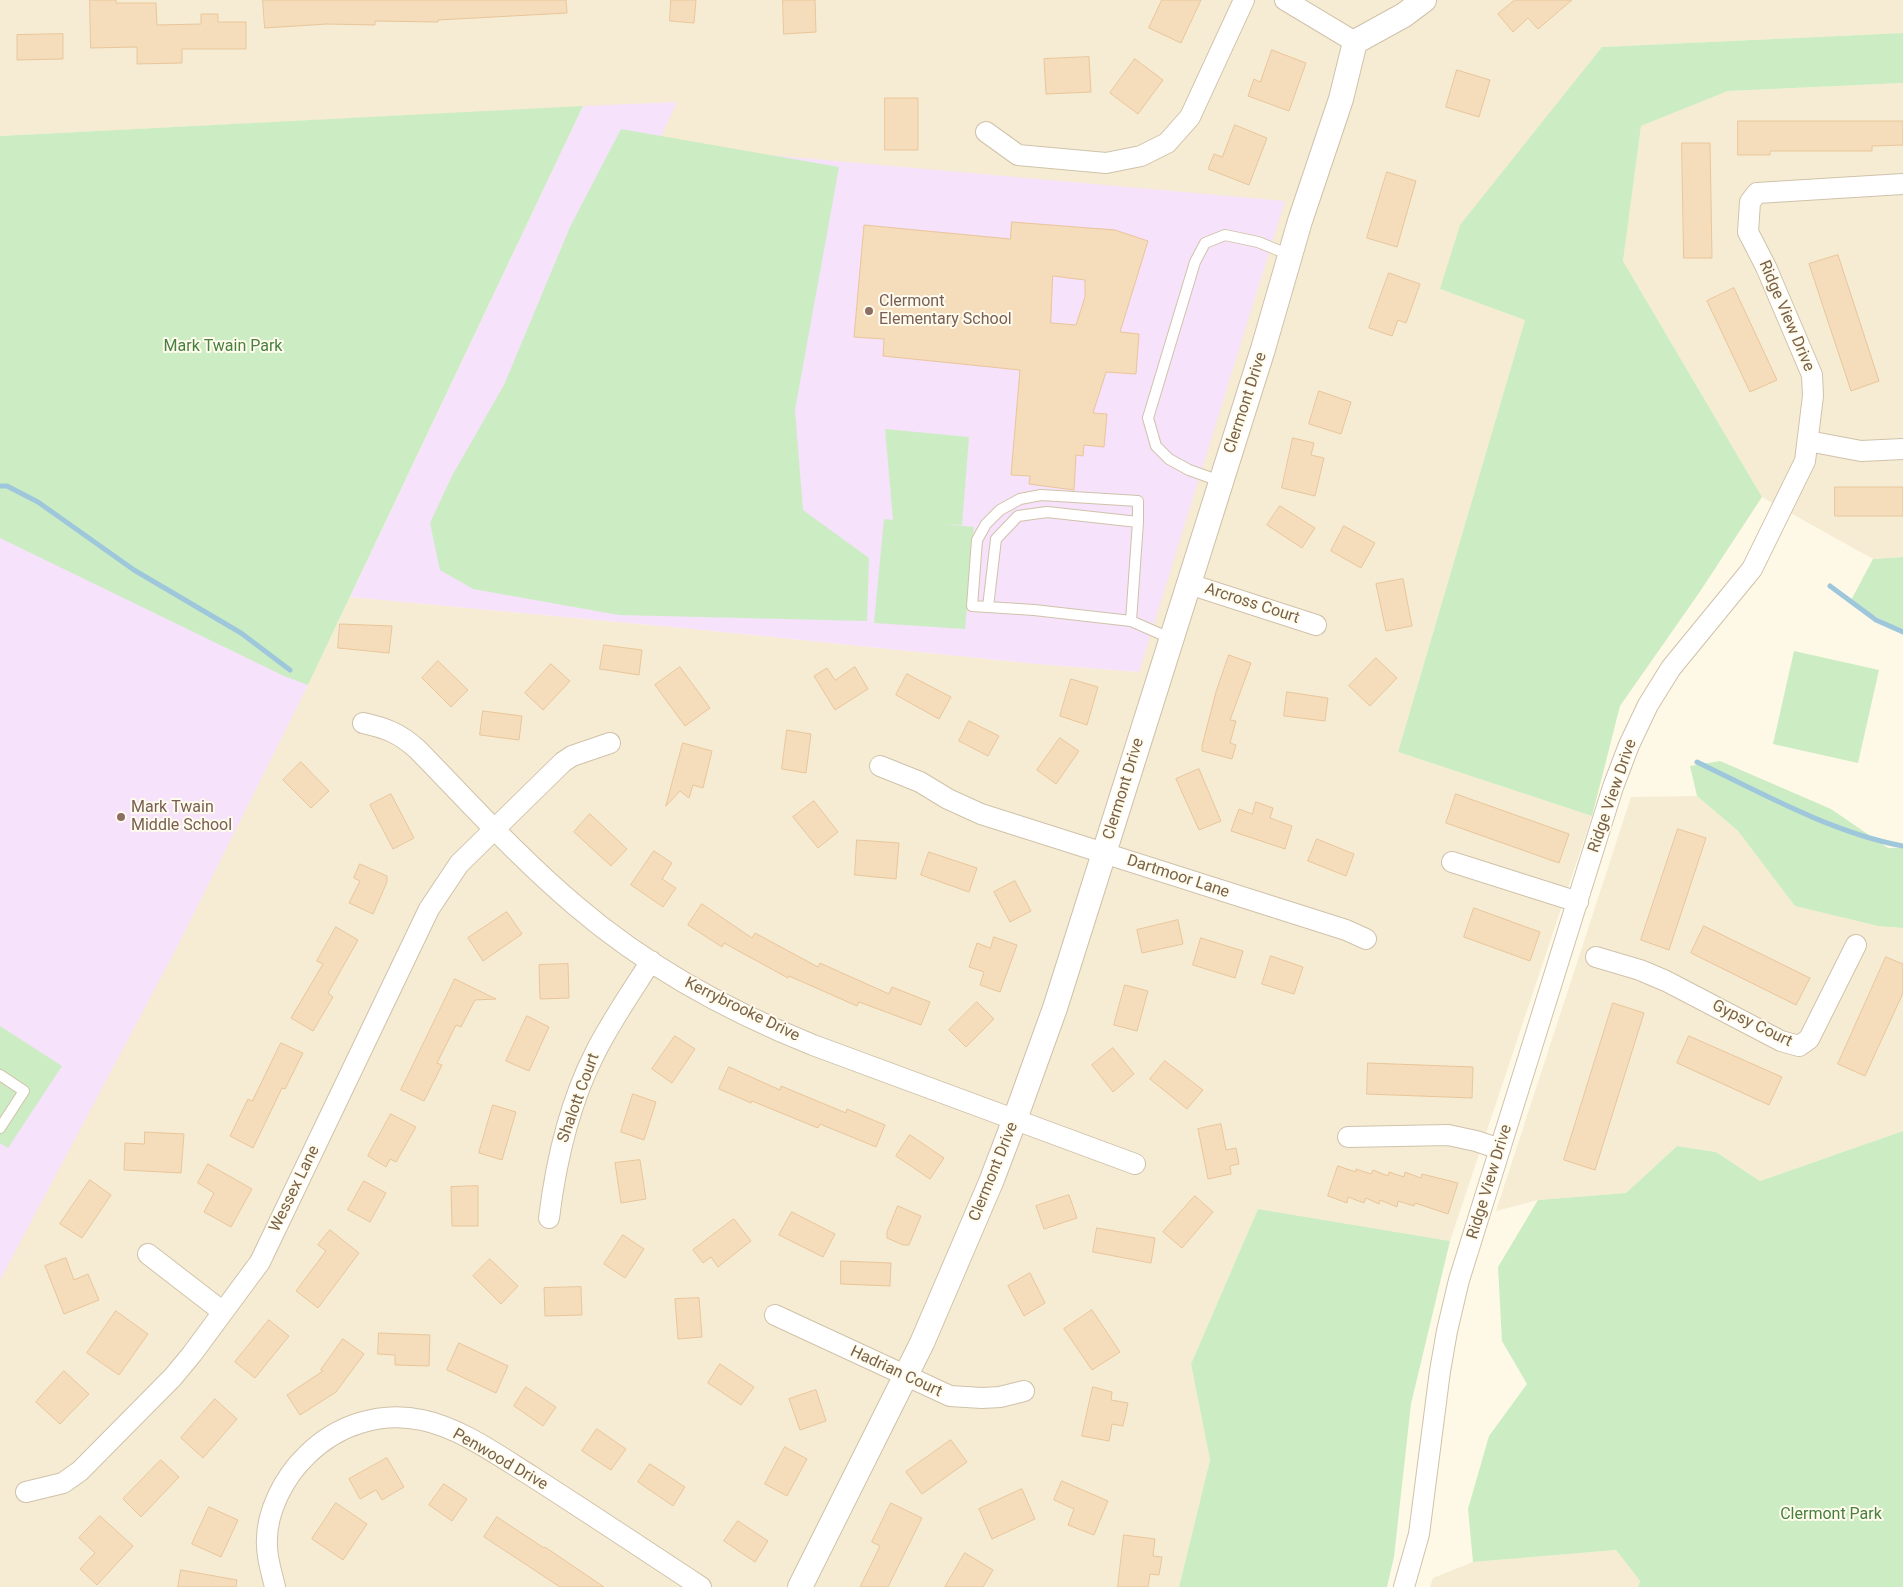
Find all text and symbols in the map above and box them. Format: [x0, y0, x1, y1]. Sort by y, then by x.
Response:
street label: Ridge View Drive [1754, 258, 1818, 374]
place label: Clermont Elementary School [879, 292, 1012, 330]
marker: Clermont Elementary School [863, 305, 875, 317]
park label: Mark Twain Park [164, 337, 282, 357]
street label: Clermont Drive [1221, 350, 1271, 456]
street label: Arcross Court [1202, 580, 1302, 628]
street label: Clermont Drive [1099, 736, 1149, 842]
street label: Ridge View Drive [1585, 737, 1641, 855]
place label: Mark Twain Middle School [131, 798, 232, 836]
marker: Mark Twain Middle School [115, 811, 127, 823]
street label: Dartmoor Lane [1124, 851, 1232, 903]
street label: Kerrybrooke Drive [681, 974, 803, 1046]
street label: Gypsy Court [1709, 996, 1795, 1052]
street label: Shalott Court [554, 1051, 604, 1145]
street label: Clermont Drive [965, 1120, 1023, 1224]
street label: Ridge View Drive [1463, 1122, 1517, 1242]
street label: Wessex Lane [266, 1143, 324, 1235]
street label: Hadrian Court [847, 1342, 945, 1402]
street label: Penwood Drive [449, 1425, 551, 1495]
park label: Clermont Park [1780, 1505, 1882, 1525]

